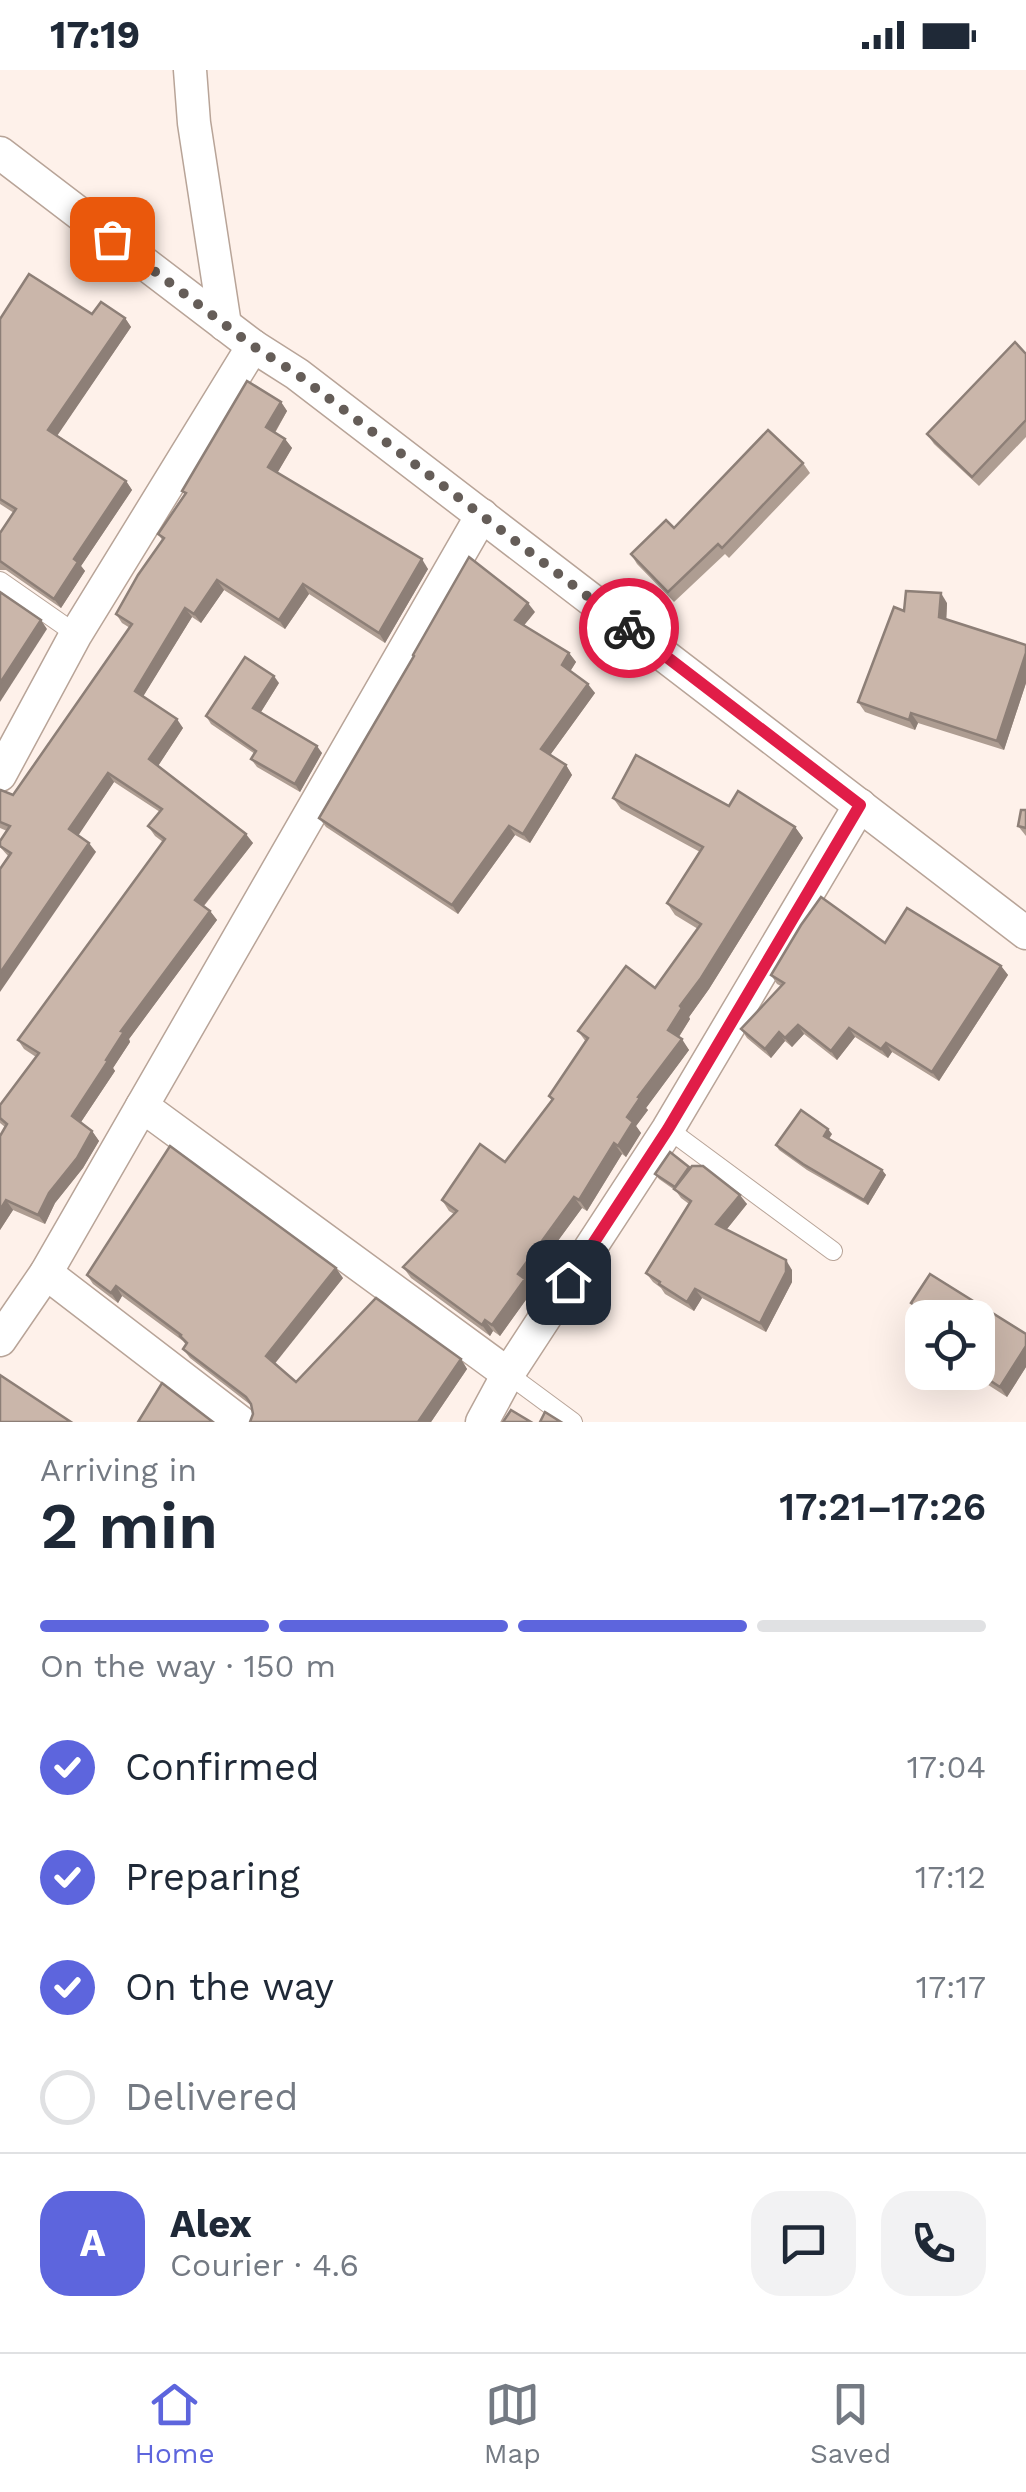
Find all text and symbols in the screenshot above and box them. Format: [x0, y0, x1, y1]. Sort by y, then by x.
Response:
text: 17:19 [50, 13, 140, 57]
pin [70, 197, 155, 282]
icon: bag [85, 212, 140, 267]
courier [579, 578, 679, 678]
icon: bike [602, 601, 657, 656]
pin [526, 1240, 611, 1325]
icon: home [541, 1255, 596, 1310]
map controls [905, 1300, 995, 1390]
button: locate [905, 1300, 995, 1390]
text: Arriving in [40, 1451, 197, 1489]
text: 17:21–17:26 [779, 1485, 986, 1529]
text: 2 min [40, 1488, 218, 1564]
text: On the way · 150 m [40, 1647, 336, 1685]
icon: check [40, 1740, 95, 1795]
text: Confirmed [125, 1745, 320, 1789]
text: 17:04 [907, 1748, 986, 1786]
icon: check [40, 1850, 95, 1905]
text: Preparing [125, 1855, 300, 1899]
text: 17:12 [915, 1858, 986, 1896]
icon: check [40, 1960, 95, 2015]
text: On the way [125, 1965, 334, 2009]
text: 17:17 [916, 1968, 986, 2006]
text: Delivered [125, 2075, 298, 2119]
button: chat [751, 2191, 856, 2296]
button: phone [881, 2191, 986, 2296]
text: Alex [170, 2202, 252, 2246]
text: A [80, 2221, 105, 2265]
text: Courier · 4.6 [170, 2246, 359, 2284]
tab: Home [135, 2377, 215, 2470]
tab: Map [484, 2377, 541, 2470]
tab: Saved [810, 2377, 891, 2470]

